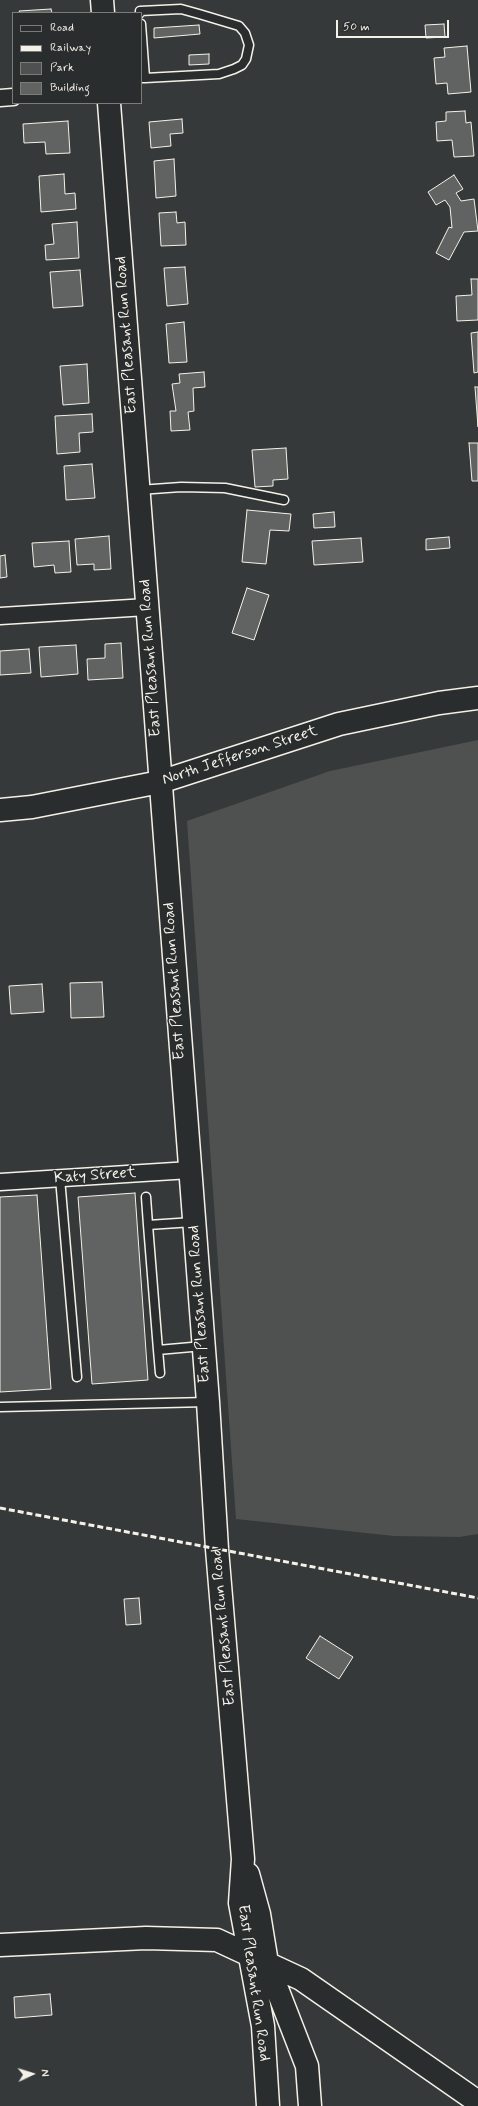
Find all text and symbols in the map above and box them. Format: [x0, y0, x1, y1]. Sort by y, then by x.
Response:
legend [12, 12, 142, 104]
scale bar [338, 12, 451, 38]
text: 50 m [343, 19, 370, 35]
text: Road [50, 20, 74, 36]
text: Railway [50, 40, 91, 56]
text: Park [50, 60, 74, 76]
text: Building [50, 80, 90, 96]
street label: East Pleasant Run Road [112, 255, 142, 415]
street label: East Pleasant Run Road [136, 578, 166, 738]
street label: North Jefferson Street [160, 722, 320, 790]
street label: East Pleasant Run Road [160, 901, 190, 1061]
street label: Katy Street [53, 1164, 137, 1188]
street label: East Pleasant Run Road [185, 1224, 215, 1384]
street label: East Pleasant Run Road [208, 1547, 240, 1707]
street label: East Pleasant Run Road [232, 1903, 274, 2063]
north arrow [12, 2054, 52, 2094]
text: N [37, 2069, 51, 2077]

